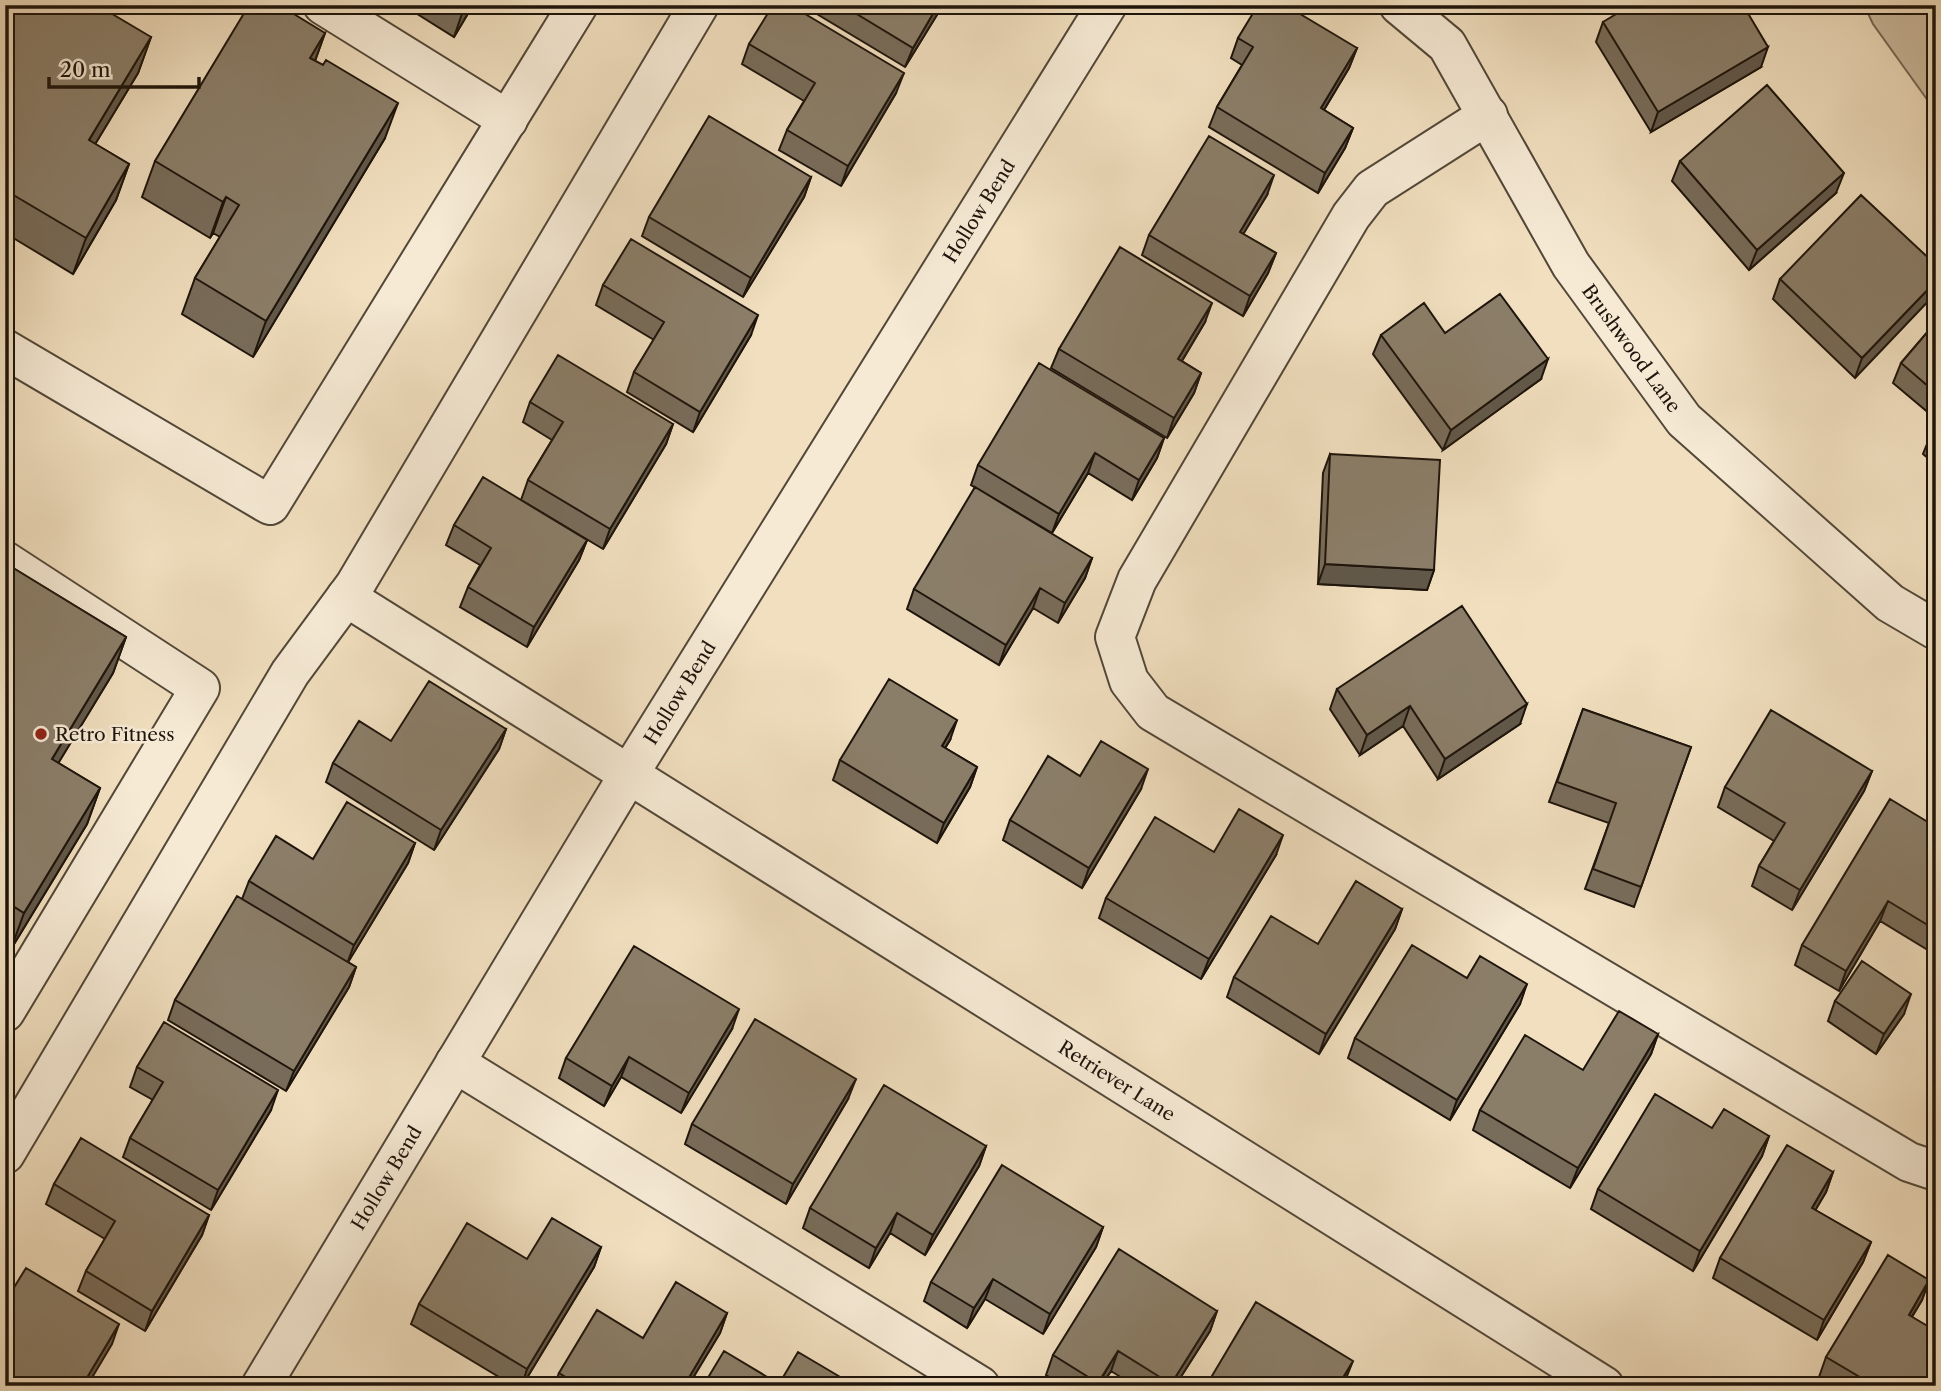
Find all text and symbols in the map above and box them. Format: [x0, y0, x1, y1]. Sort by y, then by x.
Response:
scale bar [49, 46, 200, 90]
text: 20 m [60, 57, 111, 82]
street label: Hollow Bend [939, 155, 1020, 267]
street label: Brushwood Lane [1577, 280, 1686, 417]
street label: Hollow Bend [639, 636, 721, 749]
place label: Retro Fitness [55, 723, 175, 746]
marker: Retro Fitness [33, 726, 49, 742]
street label: Retriever Lane [1054, 1036, 1179, 1126]
street label: Hollow Bend [347, 1121, 427, 1234]

